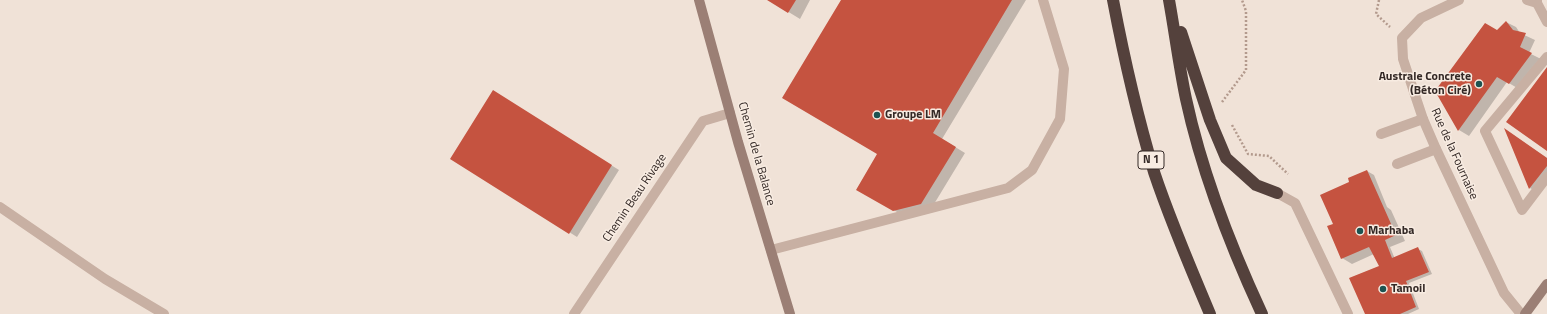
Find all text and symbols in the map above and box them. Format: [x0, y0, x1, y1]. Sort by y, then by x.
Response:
place label: Australe Concrete (Béton Ciré) [1379, 70, 1471, 98]
marker: Australe Concrete (Béton Ciré) [1474, 79, 1484, 89]
street label: Chemin de la Balance [734, 101, 778, 207]
street label: Rue de la Fournaise [1427, 106, 1481, 202]
place label: Groupe LM [885, 108, 941, 122]
marker: Groupe LM [872, 110, 882, 120]
street label: Chemin Beau Rivage [600, 151, 670, 245]
road number: N 1 [1138, 151, 1164, 169]
place label: Marhaba [1368, 224, 1414, 238]
marker: Marhaba [1355, 226, 1365, 236]
place label: Tamoil [1391, 282, 1425, 296]
marker: Tamoil [1378, 284, 1388, 294]

